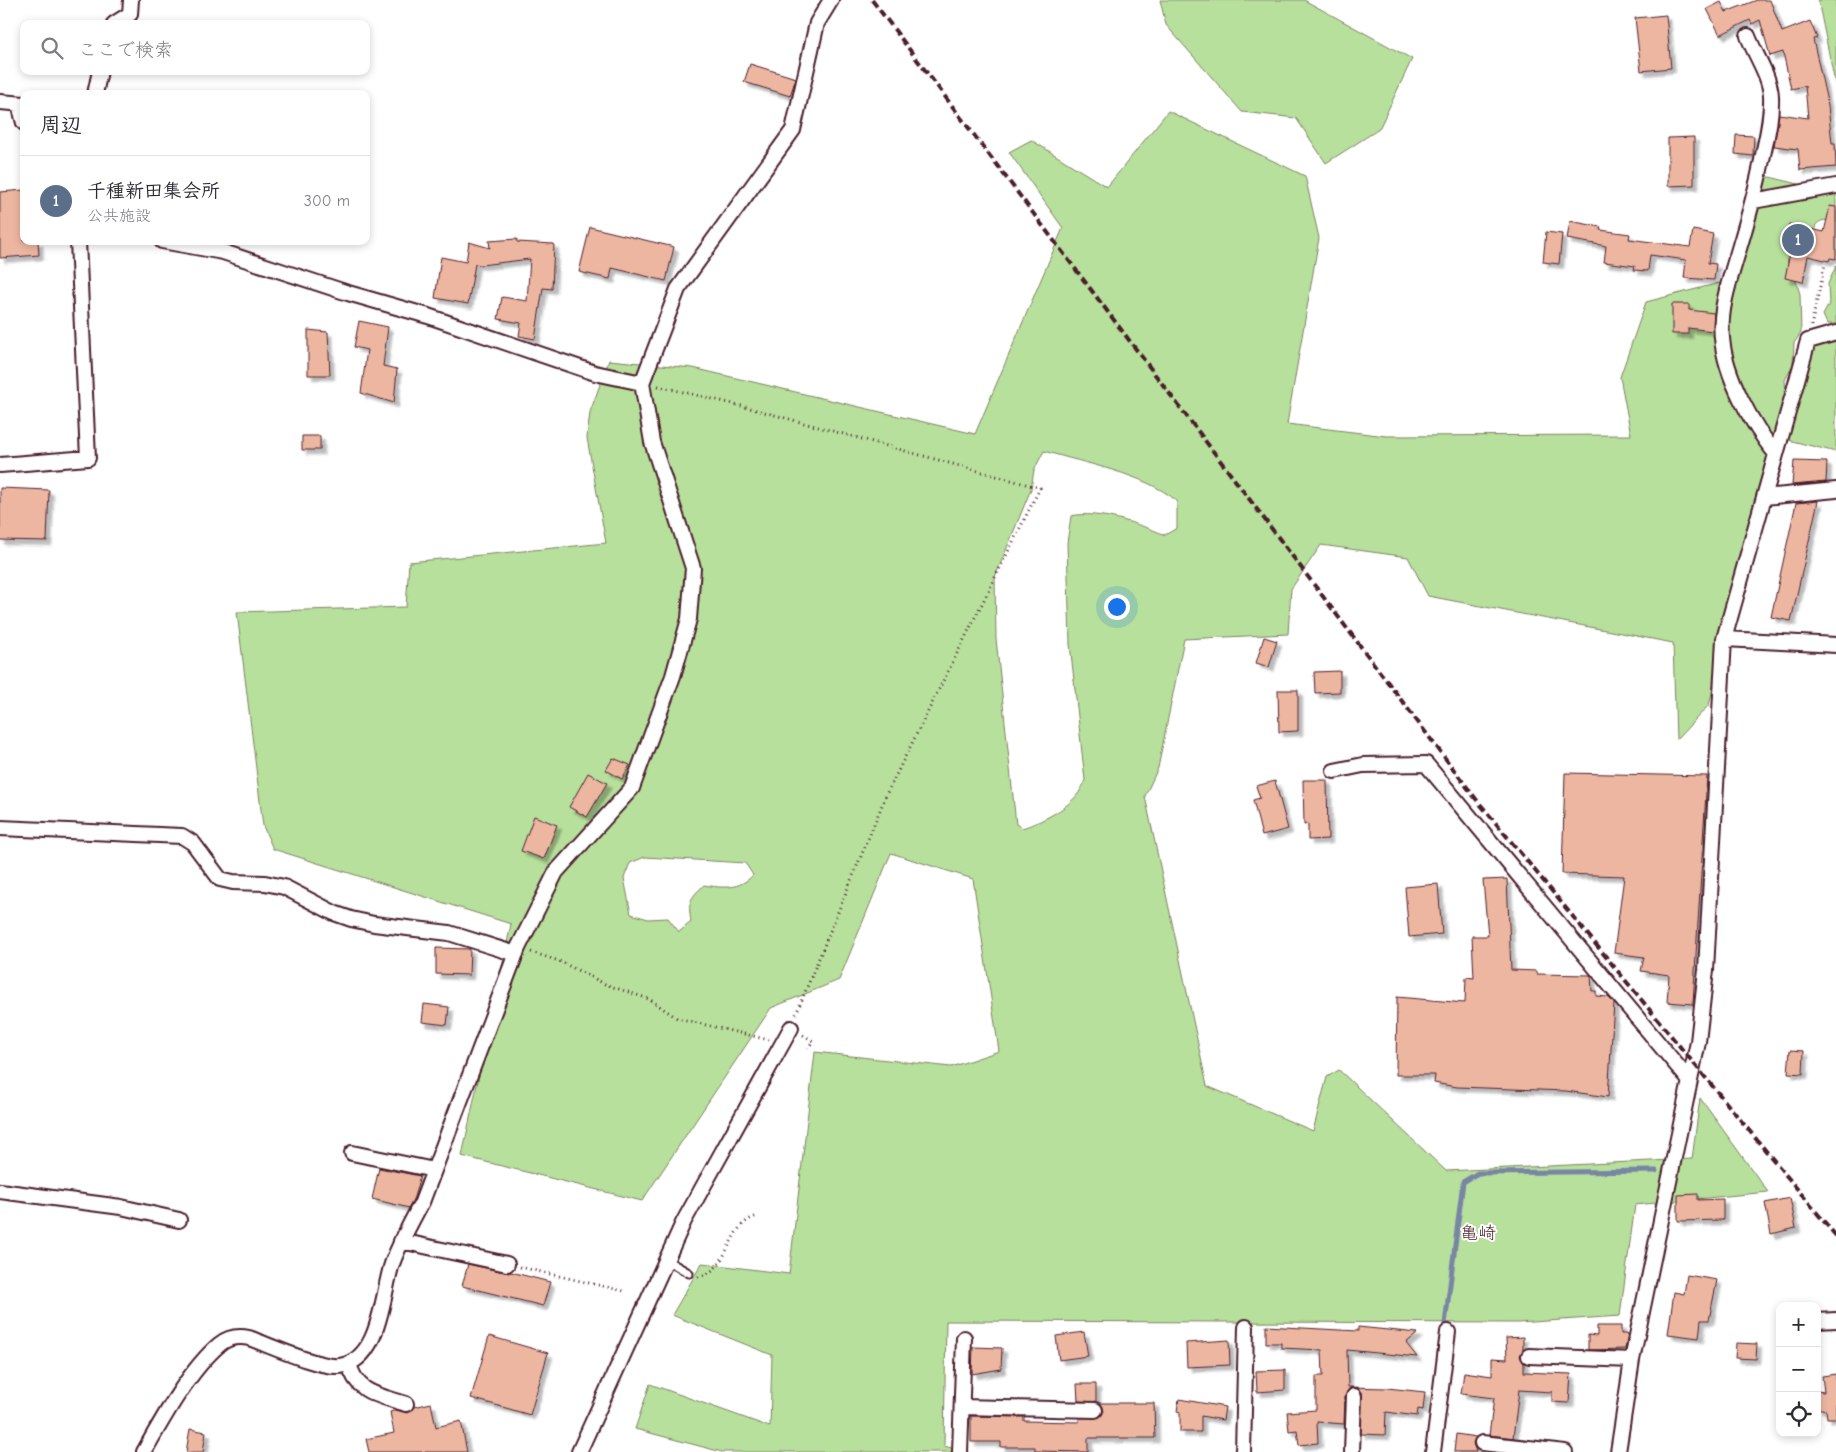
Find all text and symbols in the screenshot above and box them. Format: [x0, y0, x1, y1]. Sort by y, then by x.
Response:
search box [20, 20, 370, 75]
icon: search [38, 34, 66, 62]
text: ここで検索 [78, 39, 173, 61]
text: 周辺 [40, 113, 82, 137]
text: 千種新田集会所 [87, 180, 220, 202]
text: 1 [53, 192, 59, 210]
text: 300 m [304, 192, 350, 210]
text: 公共施設 [87, 207, 151, 225]
pin: 1 [1782, 221, 1814, 259]
your location [1104, 594, 1130, 620]
district label: 亀崎 [1460, 1223, 1496, 1244]
map controls [1776, 1302, 1821, 1437]
button: + [1776, 1302, 1821, 1347]
button: − [1776, 1347, 1821, 1392]
button: locate [1776, 1392, 1821, 1437]

